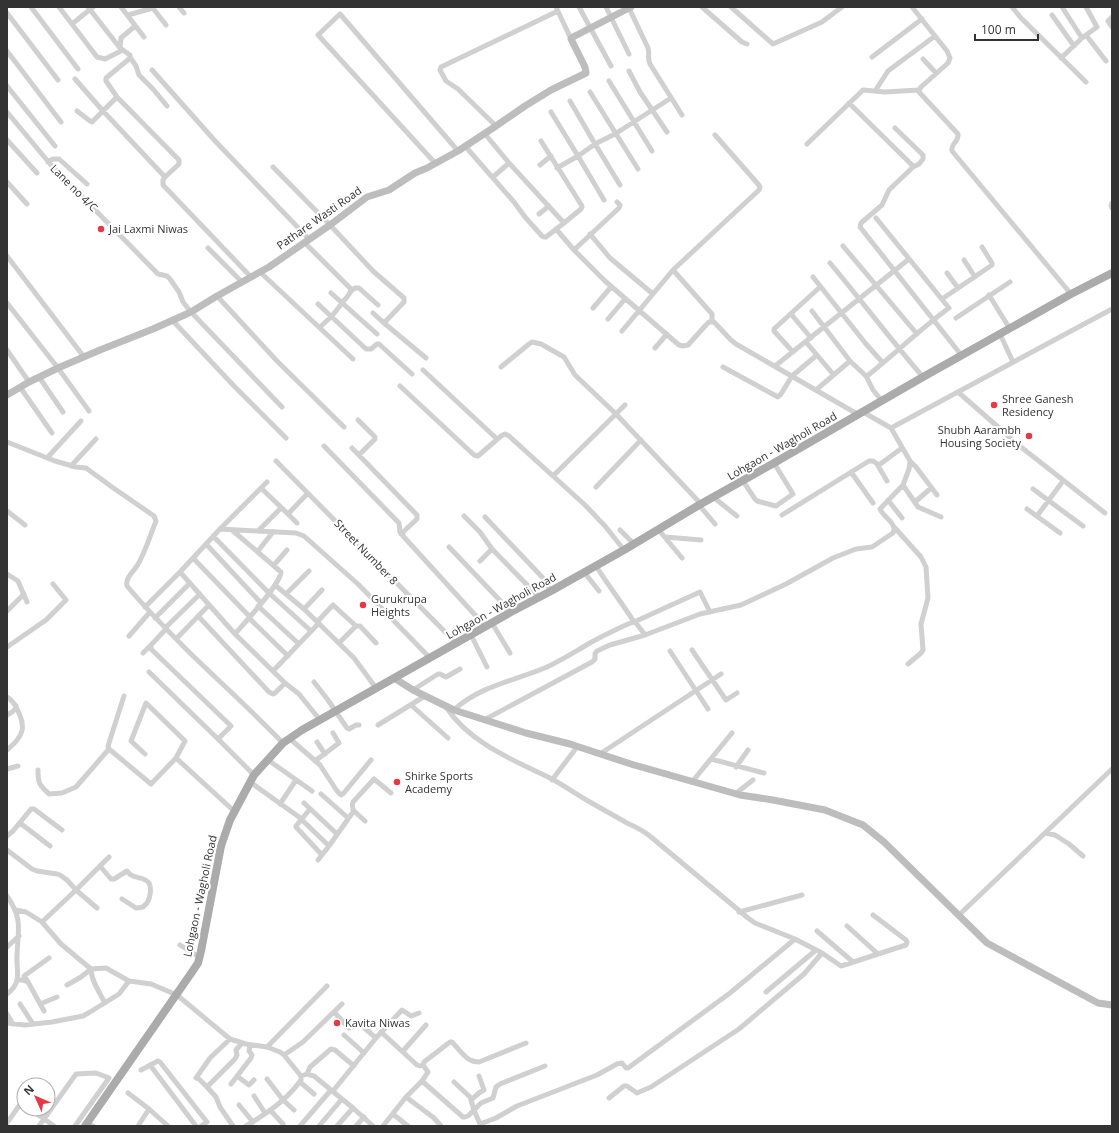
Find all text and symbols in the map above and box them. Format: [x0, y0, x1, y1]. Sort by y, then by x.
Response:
scale bar [975, 16, 1038, 42]
text: 100 m [981, 21, 1016, 38]
street label: Lane no 4/C [47, 161, 101, 215]
street label: Pathare Wasti Road [273, 183, 364, 253]
place label: Jai Laxmi Niwas [108, 221, 188, 236]
marker: Jai Laxmi Niwas [96, 224, 106, 234]
place label: Shree Ganesh Residency [1002, 391, 1074, 419]
marker: Shree Ganesh Residency [989, 400, 999, 410]
street label: Lohgaon - Wagholi Road [724, 408, 839, 483]
place label: Shubh Aarambh Housing Society [938, 422, 1021, 450]
marker: Shubh Aarambh Housing Society [1024, 431, 1034, 441]
street label: Street Number 8 [331, 516, 401, 588]
street label: Lohgaon - Wagholi Road [443, 569, 559, 642]
place label: Gurukrupa Heights [371, 591, 427, 619]
marker: Gurukrupa Heights [358, 600, 368, 610]
place label: Shirke Sports Academy [405, 768, 473, 796]
marker: Shirke Sports Academy [392, 777, 402, 787]
street label: Lohgaon - Wagholi Road [179, 834, 220, 958]
place label: Kavita Niwas [345, 1015, 410, 1030]
marker: Kavita Niwas [332, 1018, 342, 1028]
north arrow [16, 1077, 56, 1117]
text: N [20, 1081, 37, 1098]

